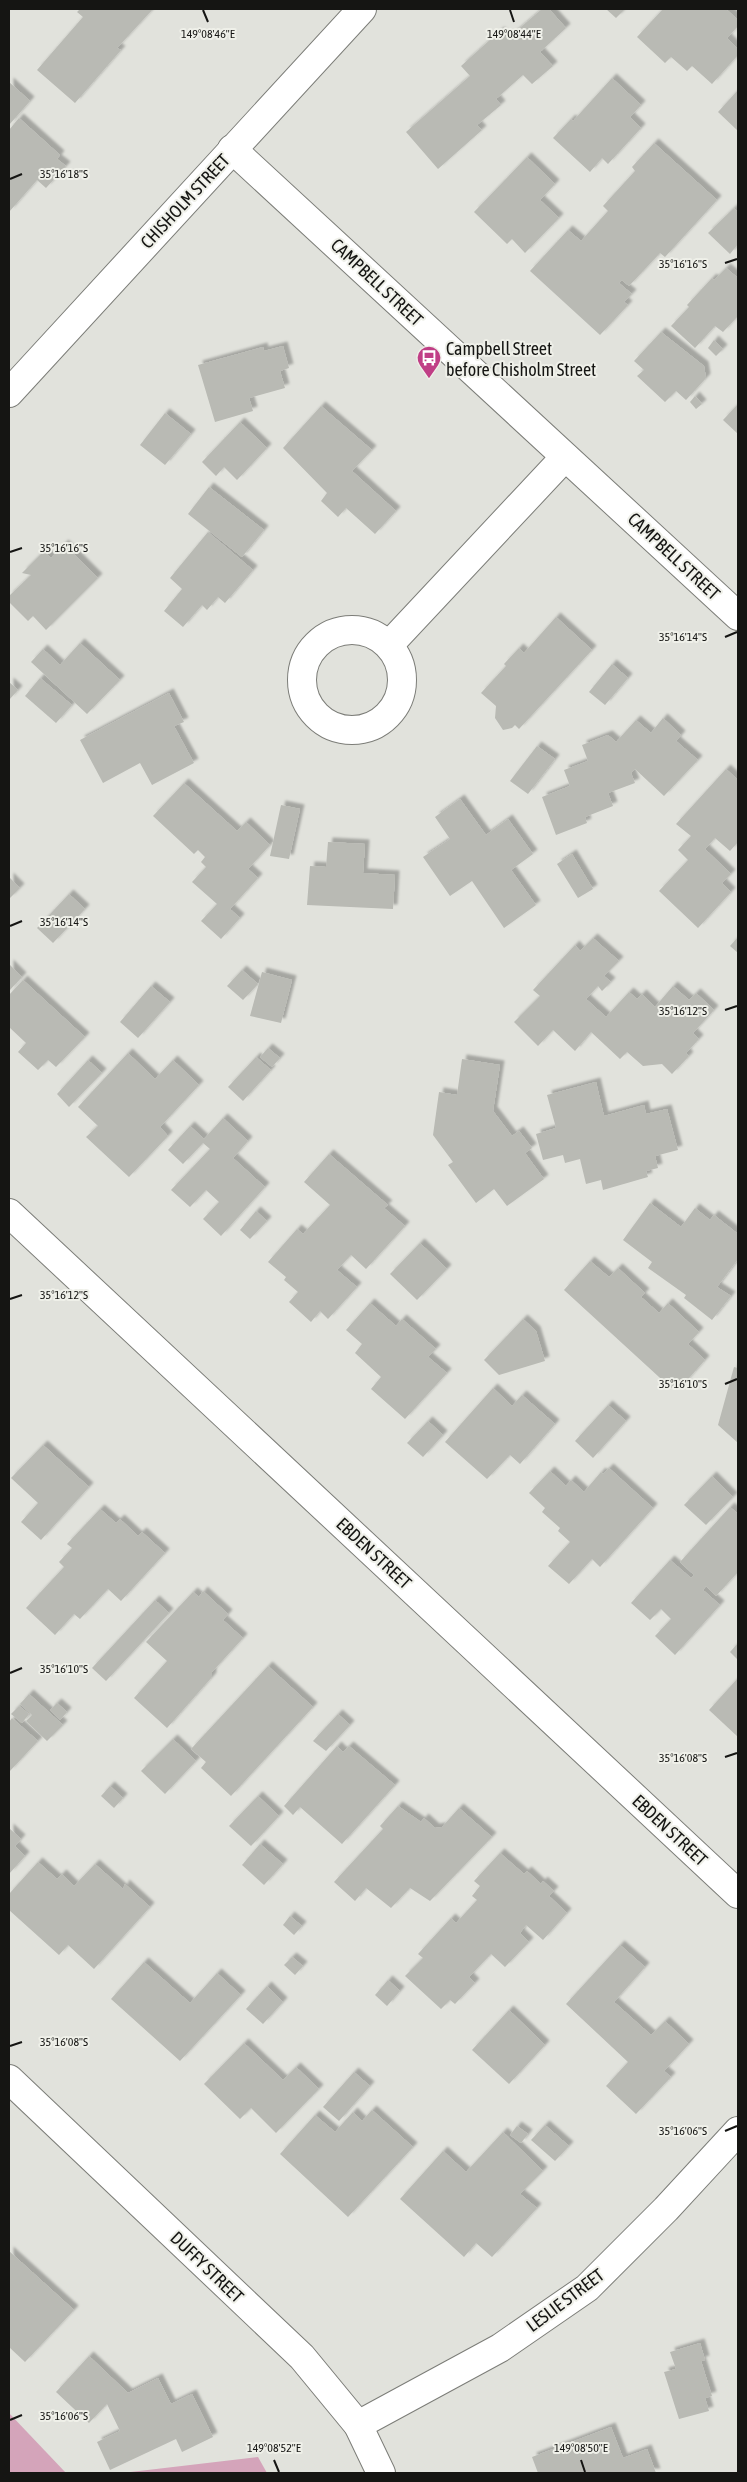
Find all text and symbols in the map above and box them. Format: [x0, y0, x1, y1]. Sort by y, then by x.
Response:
text: 149°08'46"E [181, 27, 235, 41]
text: 149°08'44"E [487, 27, 541, 41]
street label: CHISHOLM STREET [136, 150, 234, 252]
text: 35°16'18"S [40, 167, 88, 181]
street label: CAMPBELL STREET [327, 234, 427, 330]
text: 35°16'16"S [659, 257, 707, 271]
place label: Campbell Street before Chisholm Street [446, 338, 596, 380]
bus stop icon: Campbell Street before Chisholm Street [416, 345, 442, 379]
street label: CAMPBELL STREET [624, 508, 724, 604]
text: 35°16'16"S [40, 541, 88, 555]
text: 35°16'14"S [659, 630, 707, 644]
text: 35°16'14"S [40, 915, 88, 929]
text: 35°16'12"S [659, 1004, 707, 1018]
text: 35°16'12"S [40, 1288, 88, 1302]
text: 35°16'10"S [659, 1377, 707, 1391]
street label: EBDEN STREET [332, 1513, 416, 1593]
text: 35°16'10"S [40, 1662, 88, 1676]
text: 35°16'08"S [659, 1751, 707, 1765]
street label: EBDEN STREET [628, 1790, 712, 1870]
text: 35°16'08"S [40, 2035, 88, 2049]
text: 35°16'06"S [659, 2124, 707, 2138]
street label: DUFFY STREET [166, 2227, 248, 2307]
street label: LESLIE STREET [522, 2264, 608, 2336]
text: 35°16'06"S [40, 2409, 88, 2423]
text: 149°08'52"E [247, 2441, 301, 2455]
text: 149°08'50"E [554, 2441, 608, 2455]

